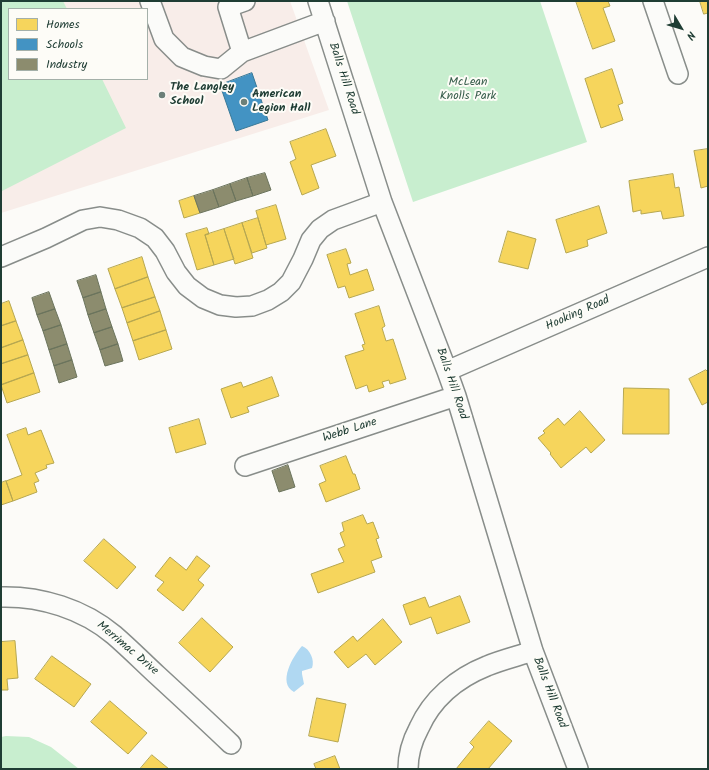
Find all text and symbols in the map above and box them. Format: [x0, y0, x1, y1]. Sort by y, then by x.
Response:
legend [8, 8, 148, 80]
north arrow [661, 8, 701, 48]
text: Homes [46, 15, 80, 34]
text: N [681, 27, 700, 44]
text: Schools [46, 35, 83, 54]
street label: Balls Hill Road [325, 41, 361, 117]
text: Industry [46, 55, 87, 74]
park label: McLean Knolls Park [440, 76, 496, 104]
place label: The Langley School [170, 81, 234, 109]
place label: American Legion Hall [252, 88, 310, 116]
marker: The Langley School [157, 90, 167, 100]
marker: American Legion Hall [239, 97, 249, 107]
street label: Hooking Road [544, 294, 612, 334]
street label: Balls Hill Road [432, 346, 470, 422]
street label: Webb Lane [321, 415, 379, 447]
street label: Merrimac Drive [93, 619, 161, 679]
street label: Balls Hill Road [529, 656, 569, 730]

